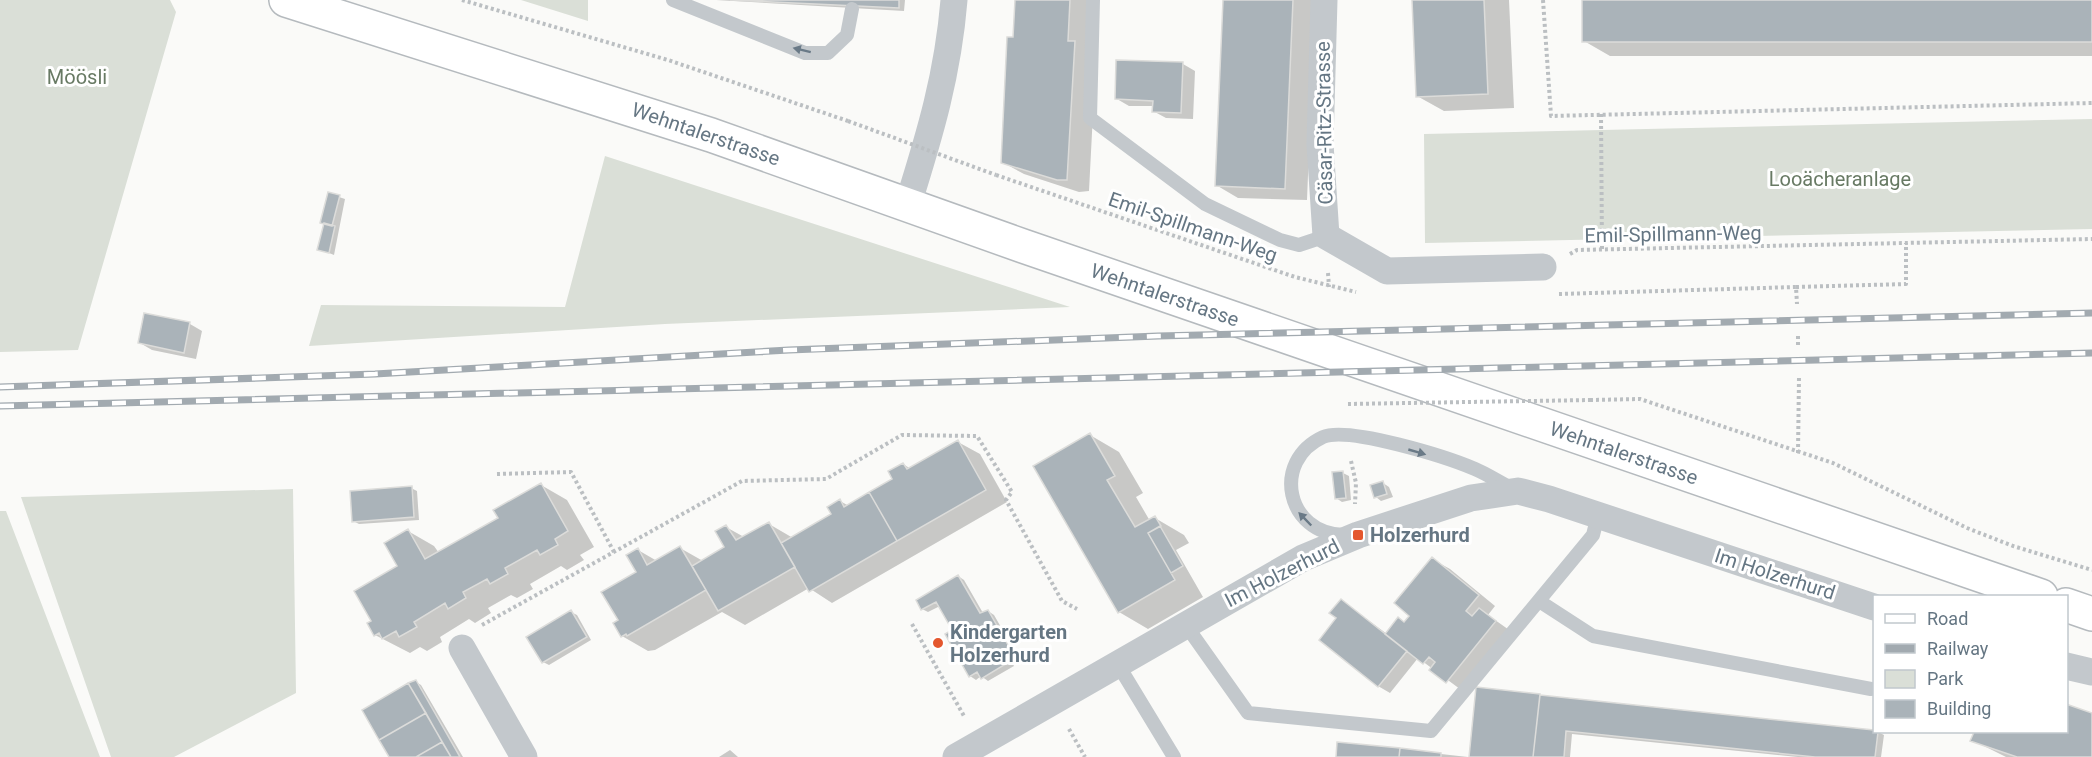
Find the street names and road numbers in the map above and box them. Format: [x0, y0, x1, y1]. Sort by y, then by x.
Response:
street label: Cäsar-Ritz-Strasse [1311, 41, 1337, 205]
street label: Wehntalerstrasse [629, 97, 783, 171]
street label: Emil-Spillmann-Weg [1105, 187, 1281, 267]
street label: Emil-Spillmann-Weg [1584, 220, 1762, 248]
street label: Wehntalerstrasse [1088, 258, 1242, 332]
street label: Wehntalerstrasse [1547, 416, 1701, 490]
street label: Im Holzerhurd [1221, 534, 1343, 612]
street label: Im Holzerhurd [1712, 543, 1838, 605]

